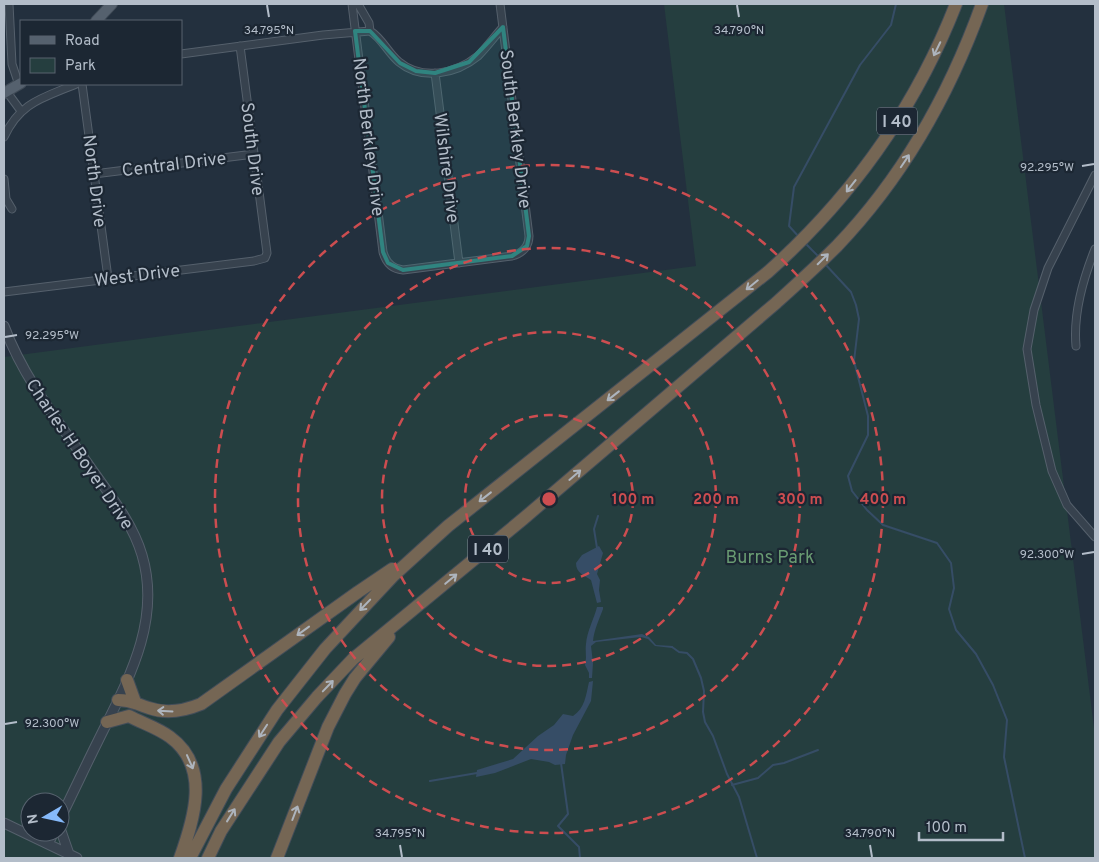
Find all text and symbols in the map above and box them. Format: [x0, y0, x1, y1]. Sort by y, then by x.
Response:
legend [20, 20, 182, 85]
text: 34.795°N [244, 23, 294, 39]
text: 34.790°N [714, 23, 764, 39]
text: Road [65, 32, 100, 51]
one-way arrow [932, 41, 941, 56]
street label: South Berkley Drive [493, 48, 536, 210]
text: Park [65, 57, 96, 76]
street label: North Berkley Drive [346, 57, 389, 218]
street label: South Drive [234, 101, 269, 197]
road number: I 40 [877, 108, 917, 134]
street label: Wilshire Drive [427, 112, 464, 225]
street label: North Drive [76, 133, 111, 229]
street label: Central Drive [121, 148, 228, 183]
one-way arrow [900, 155, 910, 169]
text: 92.295°W [1020, 160, 1074, 176]
one-way arrow [845, 179, 856, 192]
one-way arrow [817, 253, 829, 266]
street label: West Drive [93, 260, 181, 293]
one-way arrow [746, 279, 759, 290]
text: 92.295°W [25, 328, 79, 344]
street label: Charles H Boyer Drive [20, 375, 138, 535]
one-way arrow [606, 391, 620, 401]
one-way arrow [568, 469, 581, 480]
centre of rings [540, 490, 558, 508]
one-way arrow [479, 491, 492, 502]
text: 100 m [612, 491, 654, 510]
text: 200 m [693, 491, 739, 510]
text: 300 m [777, 491, 823, 510]
text: 400 m [860, 491, 906, 510]
road number: I 40 [468, 536, 508, 562]
park label: Burns Park [726, 547, 814, 570]
text: 92.300°W [1020, 547, 1074, 563]
one-way arrow [444, 574, 457, 585]
one-way arrow [359, 599, 371, 612]
one-way arrow [297, 626, 310, 637]
one-way arrow [322, 679, 334, 692]
one-way arrow [157, 706, 173, 715]
text: 92.300°W [25, 716, 79, 732]
one-way arrow [257, 724, 267, 738]
one-way arrow [185, 754, 195, 769]
north arrow [20, 792, 70, 842]
one-way arrow [291, 806, 300, 821]
one-way arrow [226, 809, 236, 823]
scale bar [919, 810, 1003, 842]
text: N [24, 812, 43, 825]
text: 100 m [926, 819, 967, 838]
text: 34.795°N [375, 826, 425, 842]
text: 34.790°N [845, 826, 895, 842]

